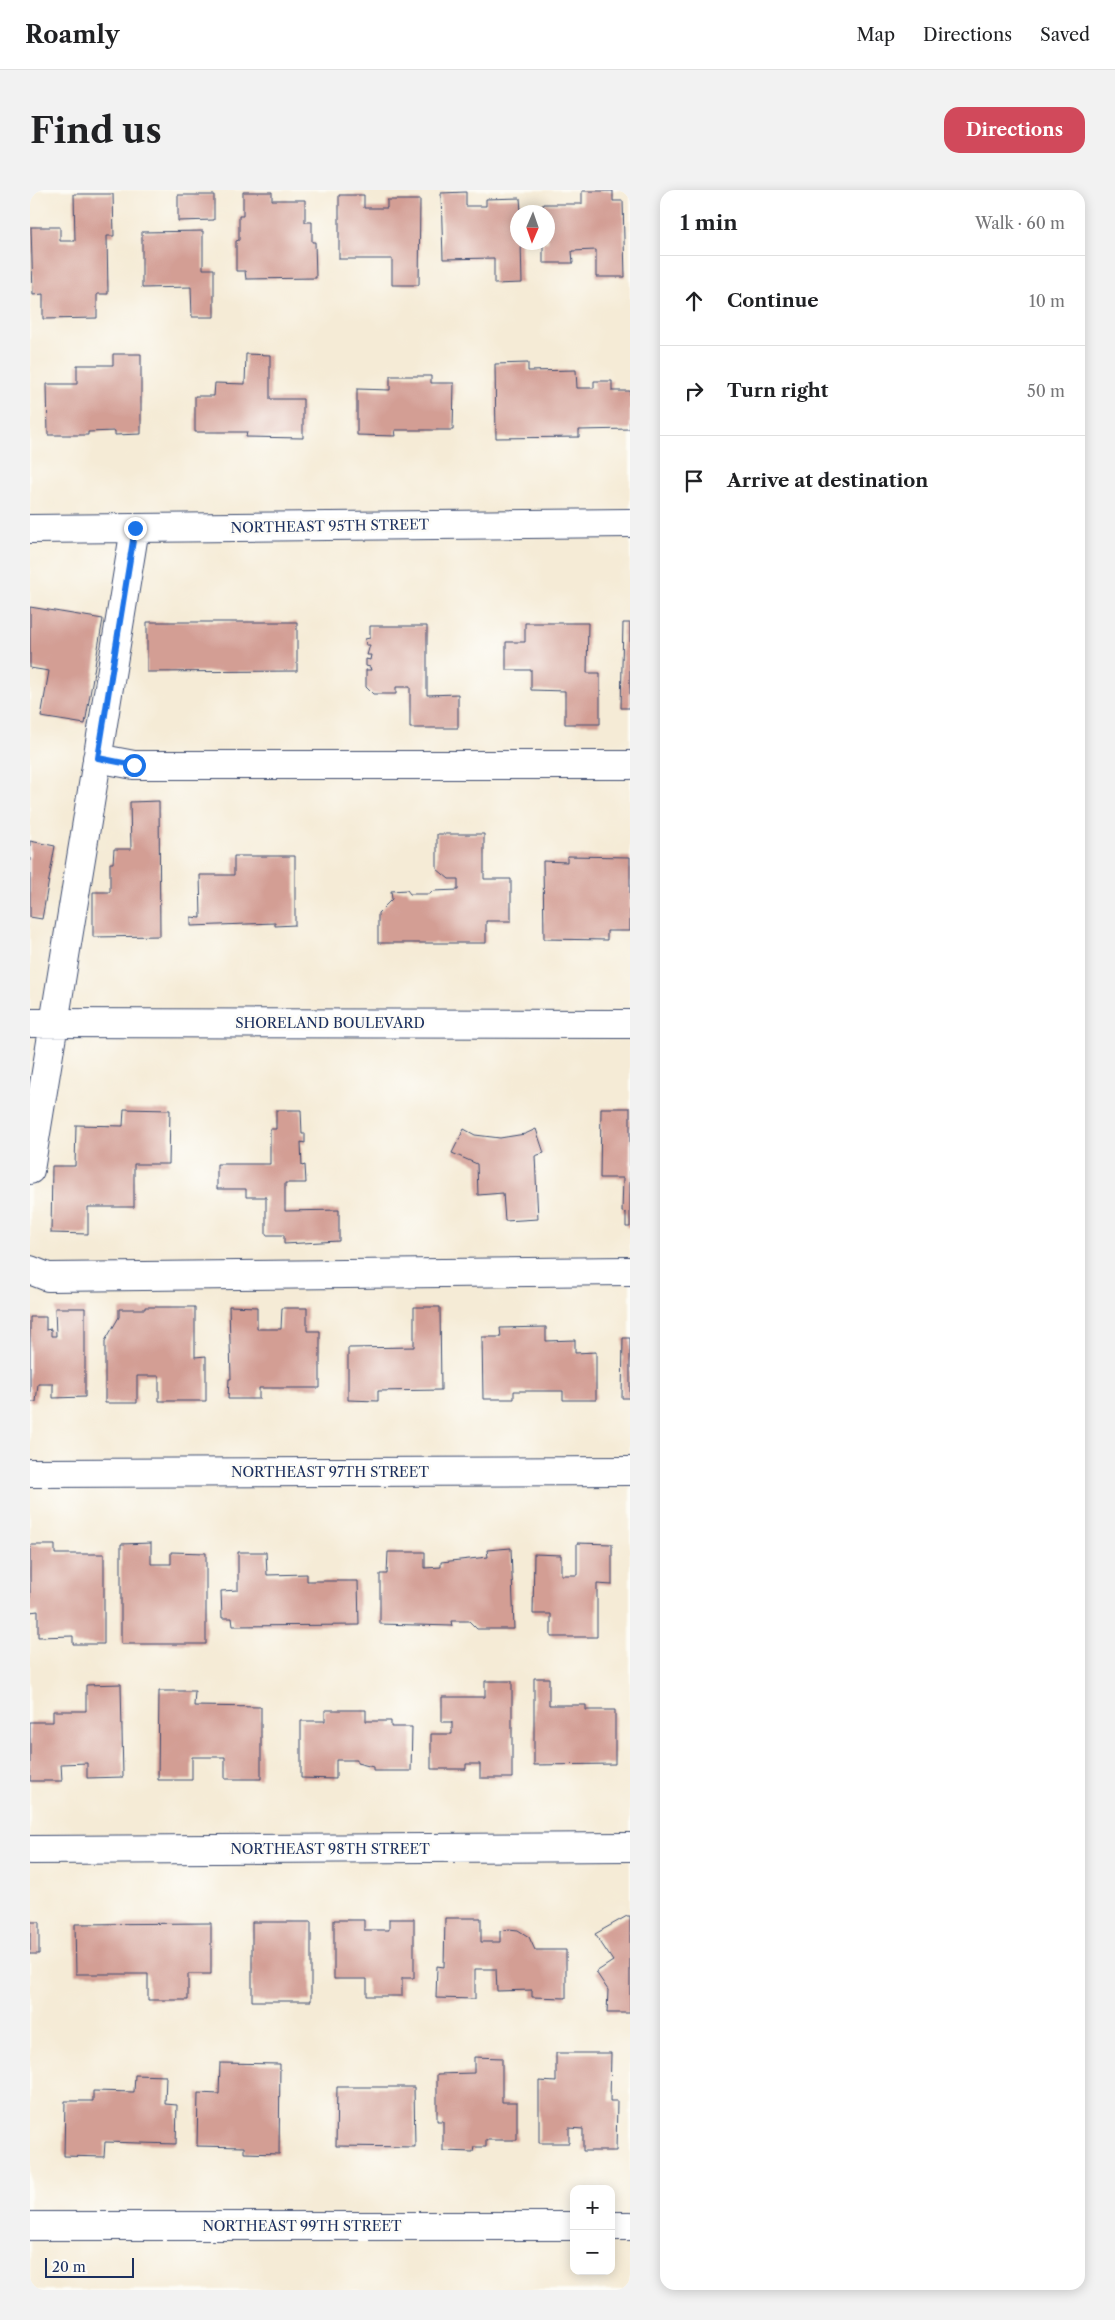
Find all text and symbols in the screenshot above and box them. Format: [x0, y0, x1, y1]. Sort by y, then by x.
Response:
text: Roamly [25, 20, 119, 49]
text: Map [856, 24, 895, 46]
text: Directions [923, 24, 1012, 46]
text: Saved [1040, 24, 1090, 46]
button: Directions [944, 107, 1085, 153]
text: Find us [30, 109, 162, 152]
north arrow [510, 205, 555, 250]
text: 1 min [680, 210, 738, 235]
text: Walk · 60 m [975, 213, 1065, 233]
icon: ahead [680, 287, 708, 315]
text: Continue [727, 289, 819, 312]
text: 10 m [1029, 291, 1065, 311]
icon: right [680, 377, 708, 405]
text: Turn right [727, 379, 828, 402]
text: 50 m [1027, 381, 1065, 401]
icon: arrive [680, 467, 708, 495]
text: Arrive at destination [727, 469, 928, 492]
street label: NORTHEAST 95TH STREET [231, 515, 430, 537]
route end [124, 517, 147, 540]
route start [123, 754, 146, 777]
street label: SHORELAND BOULEVARD [235, 1014, 425, 1032]
street label: NORTHEAST 97TH STREET [231, 1463, 429, 1481]
street label: NORTHEAST 98TH STREET [230, 1840, 430, 1858]
map controls [570, 2185, 615, 2275]
button: + [570, 2185, 615, 2230]
street label: NORTHEAST 99TH STREET [202, 2217, 402, 2235]
button: − [570, 2230, 615, 2275]
scale bar [45, 2255, 134, 2278]
text: 20 m [52, 2258, 86, 2276]

